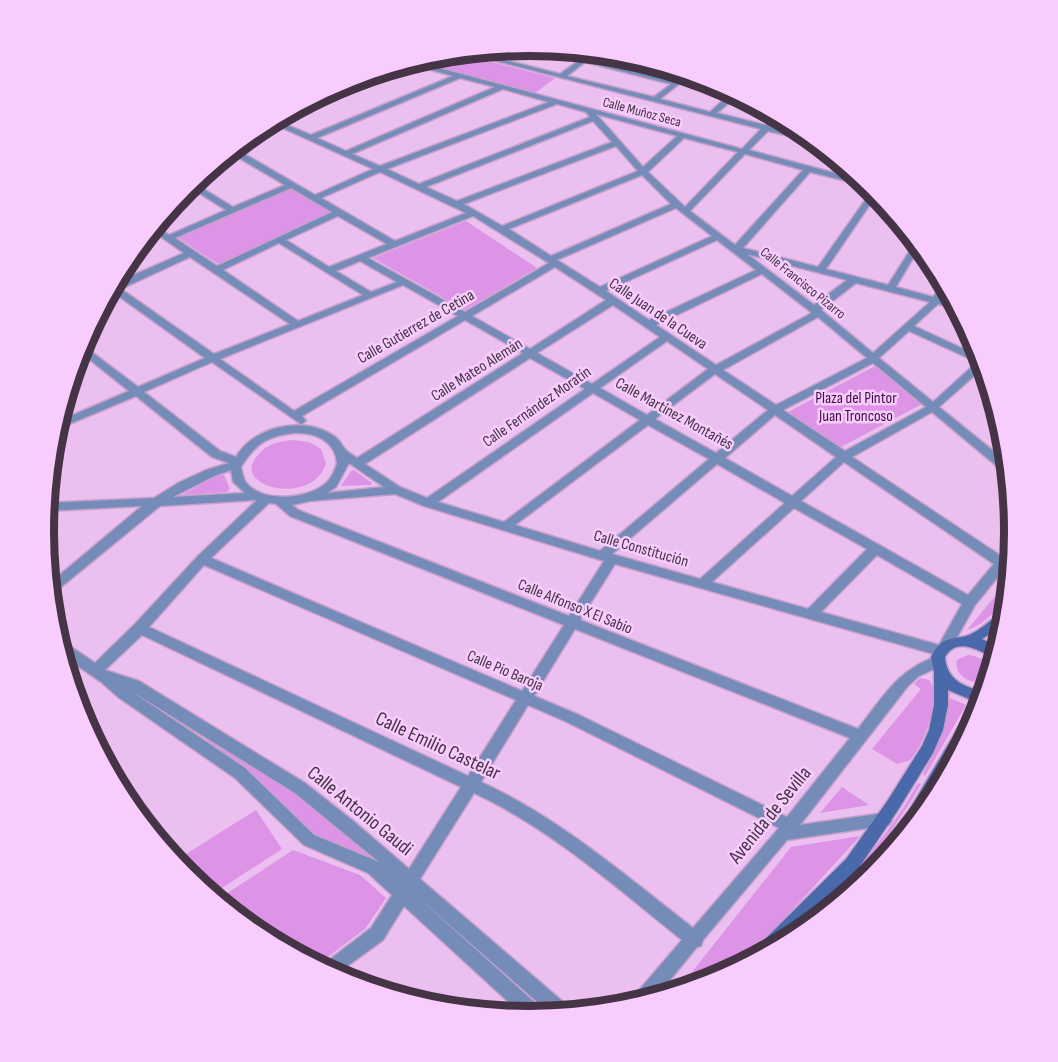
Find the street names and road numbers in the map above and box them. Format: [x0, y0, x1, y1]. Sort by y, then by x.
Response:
street label: Calle Muñoz Seca [601, 93, 683, 131]
street label: Calle Francisco Pizarro [757, 243, 849, 323]
street label: Calle Juan de la Cueva [605, 274, 711, 354]
street label: Calle Gutierrez de Cetina [354, 286, 478, 368]
street label: Calle Mateo Alemán [428, 334, 526, 406]
street label: Calle Fernández Moratín [479, 362, 595, 452]
street label: Calle Martínez Montañés [612, 374, 736, 454]
street label: Calle Constitución [591, 526, 691, 572]
street label: Calle Alfonso X El Sabio [515, 575, 635, 639]
street label: Calle Pio Baroja [464, 646, 546, 696]
street label: Calle Emilio Castelar [372, 707, 505, 786]
street label: Calle Antonio Gaudi [302, 761, 418, 861]
street label: Avenida de Sevilla [723, 762, 816, 869]

